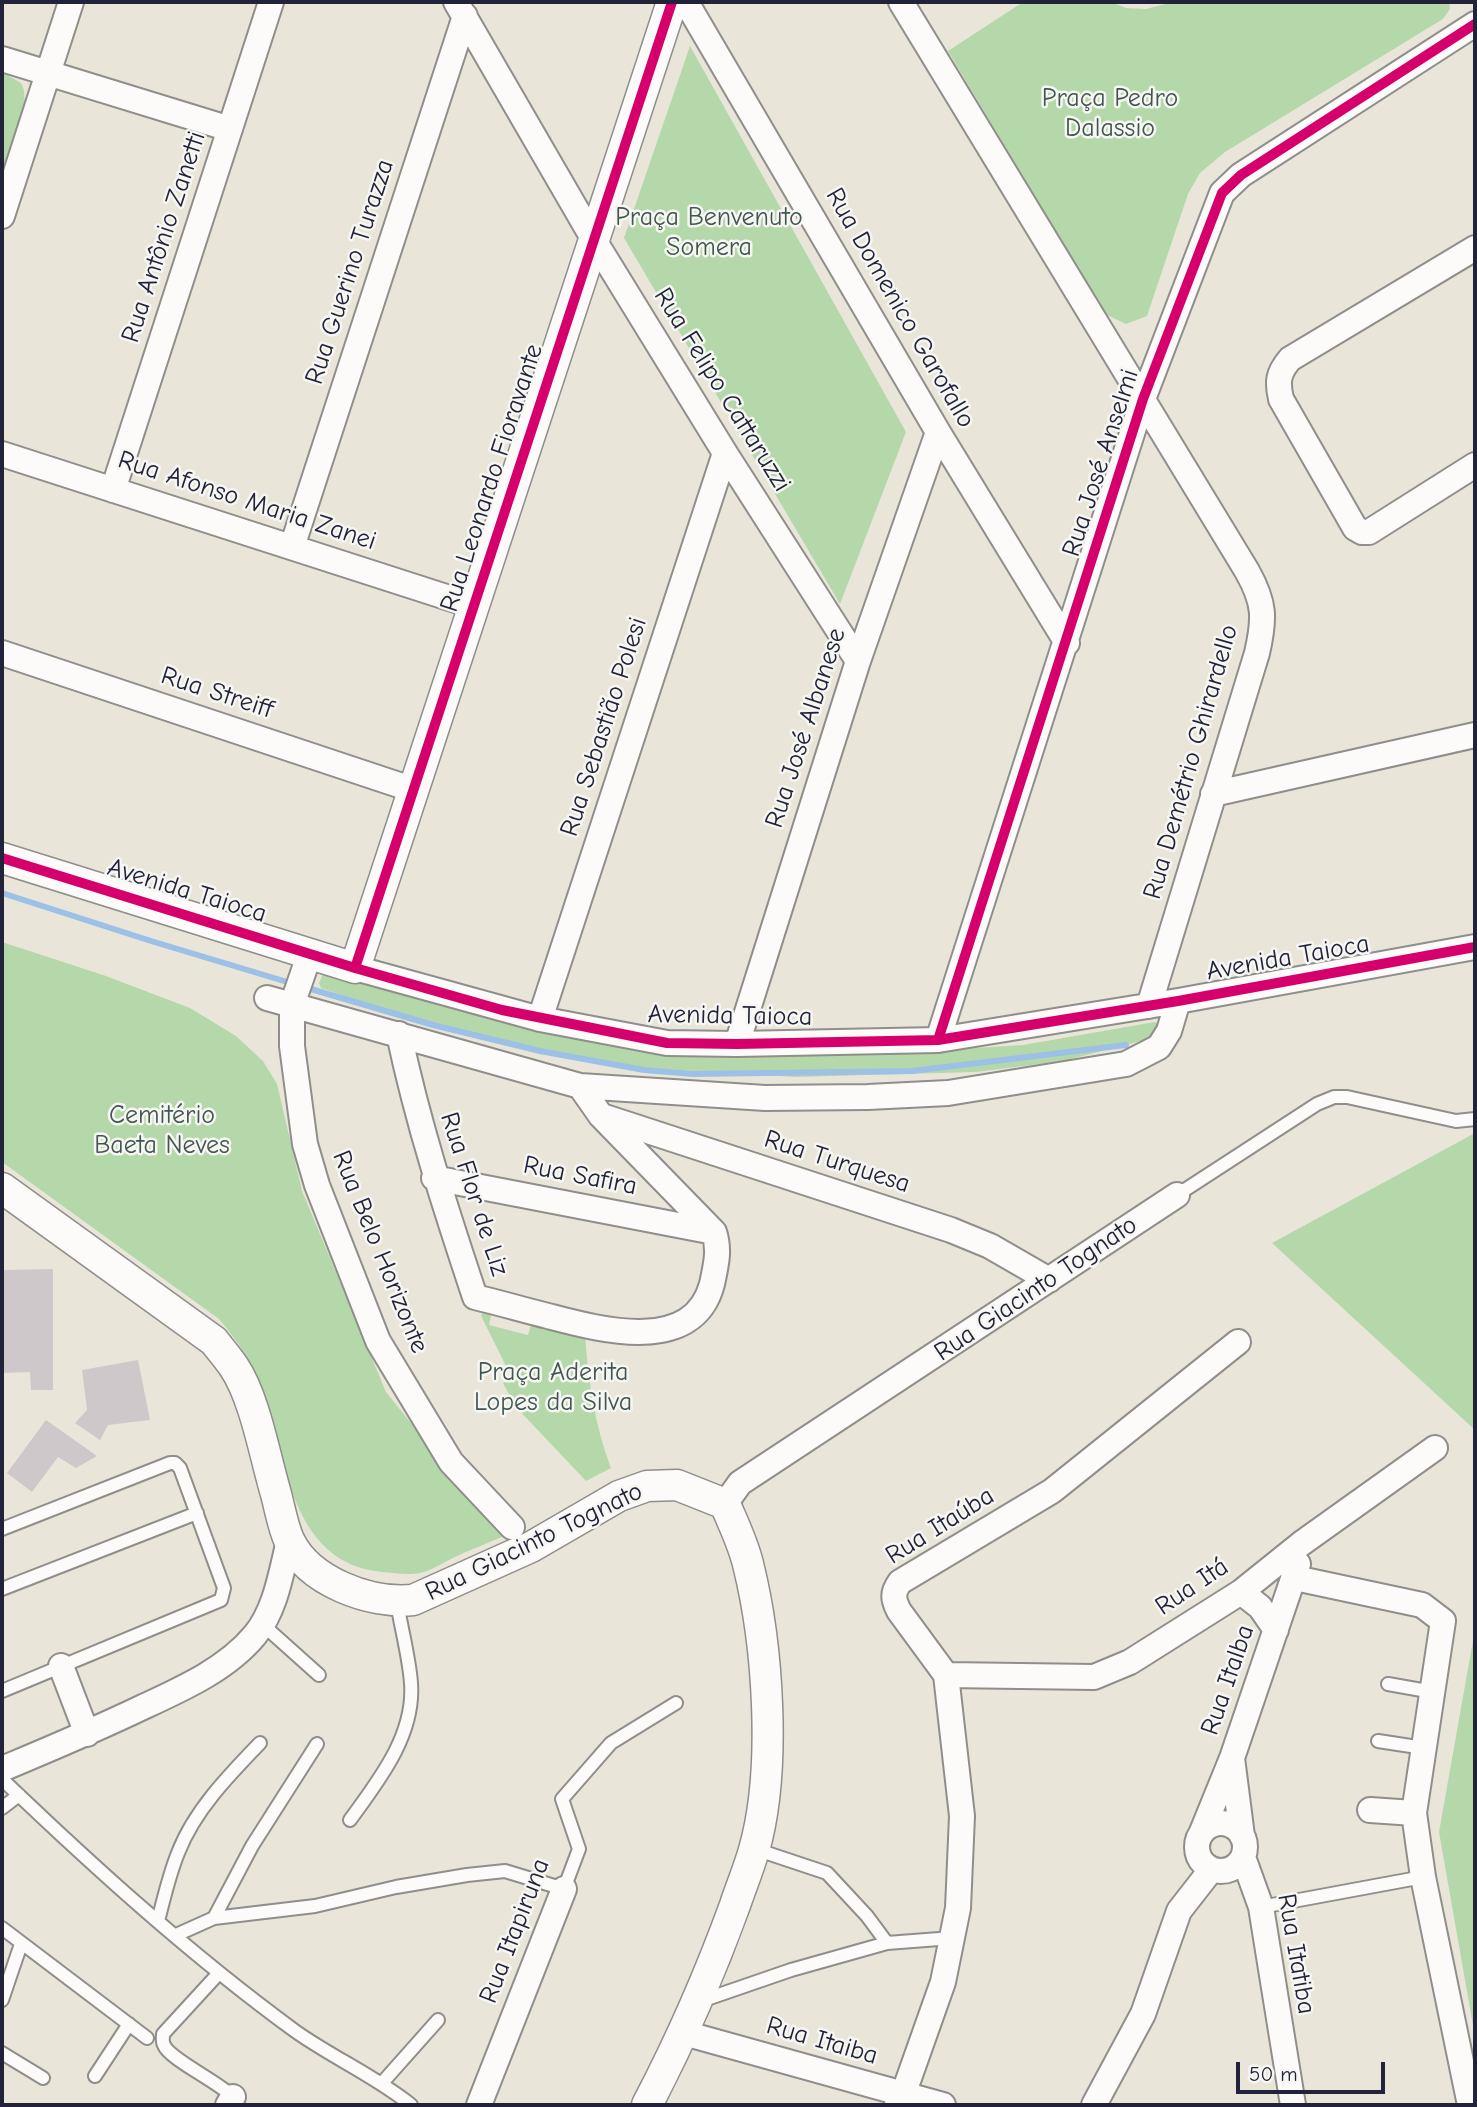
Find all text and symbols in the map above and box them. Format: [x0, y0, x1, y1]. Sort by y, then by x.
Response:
park label: Praça Pedro Dalassio [1042, 83, 1178, 144]
street label: Rua Antônio Zanetti [115, 127, 213, 347]
street label: Rua Guerino Turazza [299, 156, 401, 388]
street label: Rua Domenico Garofallo [819, 183, 981, 433]
park label: Praça Benvenuto Somera [615, 202, 803, 264]
street label: Rua Felipo Cattaruzzi [647, 282, 797, 498]
street label: Rua Leonardo Fioravante [434, 340, 550, 616]
street label: Rua José Anselmi [1056, 365, 1146, 561]
street label: Rua Afonso Maria Zanei [114, 445, 380, 557]
street label: Rua Sebastião Polesi [554, 614, 654, 840]
street label: Rua Demétrio Ghirardello [1137, 621, 1245, 903]
street label: Rua José Albanese [759, 624, 853, 832]
street label: Rua Streiff [157, 660, 277, 726]
street label: Avenida Taioca [104, 852, 270, 930]
street label: Avenida Taioca [1204, 928, 1372, 988]
street label: Avenida Taioca [647, 999, 813, 1033]
park label: Cemitério Baeta Neves [94, 1100, 230, 1162]
street label: Rua Flor de Liz [433, 1108, 515, 1280]
street label: Rua Turquesa [760, 1124, 914, 1200]
street label: Rua Belo Horizonte [325, 1146, 435, 1358]
street label: Rua Safira [521, 1150, 639, 1202]
street label: Rua Giacinto Tognato [929, 1210, 1143, 1368]
park label: Praça Aderita Lopes da Silva [474, 1357, 632, 1418]
street label: Rua Giacinto Tognato [420, 1476, 648, 1608]
street label: Rua Itaúba [880, 1481, 1000, 1571]
street label: Rua Itá [1150, 1551, 1234, 1623]
street label: Rua Italba [1195, 1621, 1261, 1739]
street label: Rua Itapiruna [473, 1854, 557, 2008]
street label: Rua Itatiba [1270, 1891, 1322, 2017]
street label: Rua Itaiba [763, 2010, 881, 2072]
scale bar [1239, 2048, 1388, 2092]
text: 50 m [1249, 2062, 1298, 2086]

